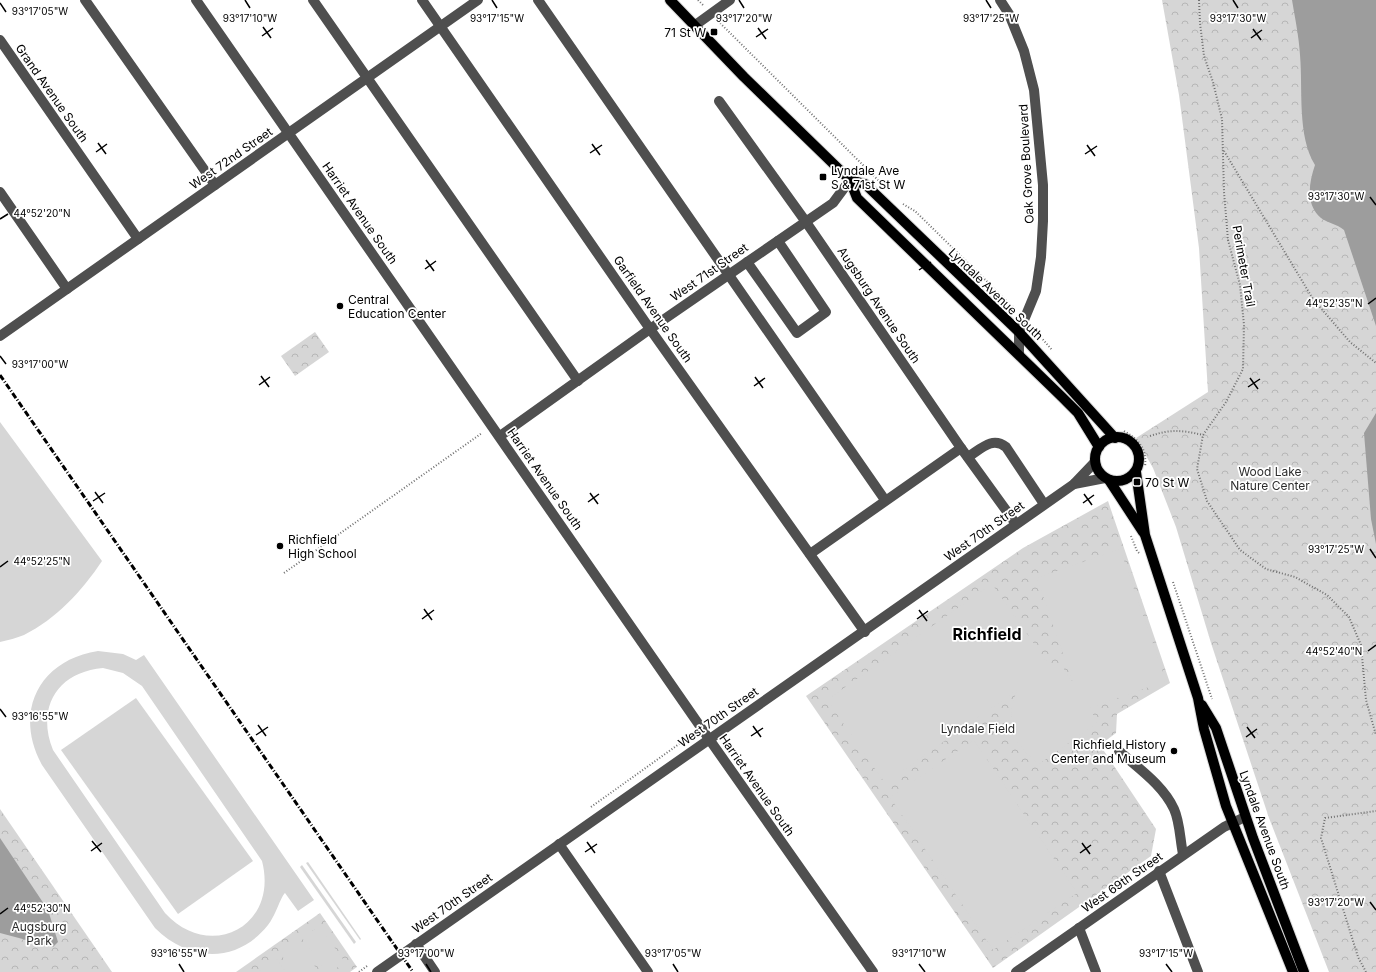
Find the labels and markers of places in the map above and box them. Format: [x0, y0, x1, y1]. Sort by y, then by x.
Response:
place label: 71 St W [664, 25, 706, 40]
marker: 71 St W [709, 27, 719, 37]
place label: Lyndale Ave S & 71st St W [831, 163, 905, 192]
marker: Lyndale Ave S & 71st St W [818, 172, 828, 182]
place label: Central Education Center [348, 292, 447, 321]
marker: Central Education Center [335, 301, 345, 311]
place label: 70 St W [1145, 475, 1190, 490]
marker: 70 St W [1132, 477, 1142, 487]
place label: Richfield High School [288, 532, 357, 561]
marker: Richfield High School [275, 541, 285, 551]
place label: Richfield History Center and Museum [1051, 737, 1166, 766]
marker: Richfield History Center and Museum [1169, 746, 1179, 756]

